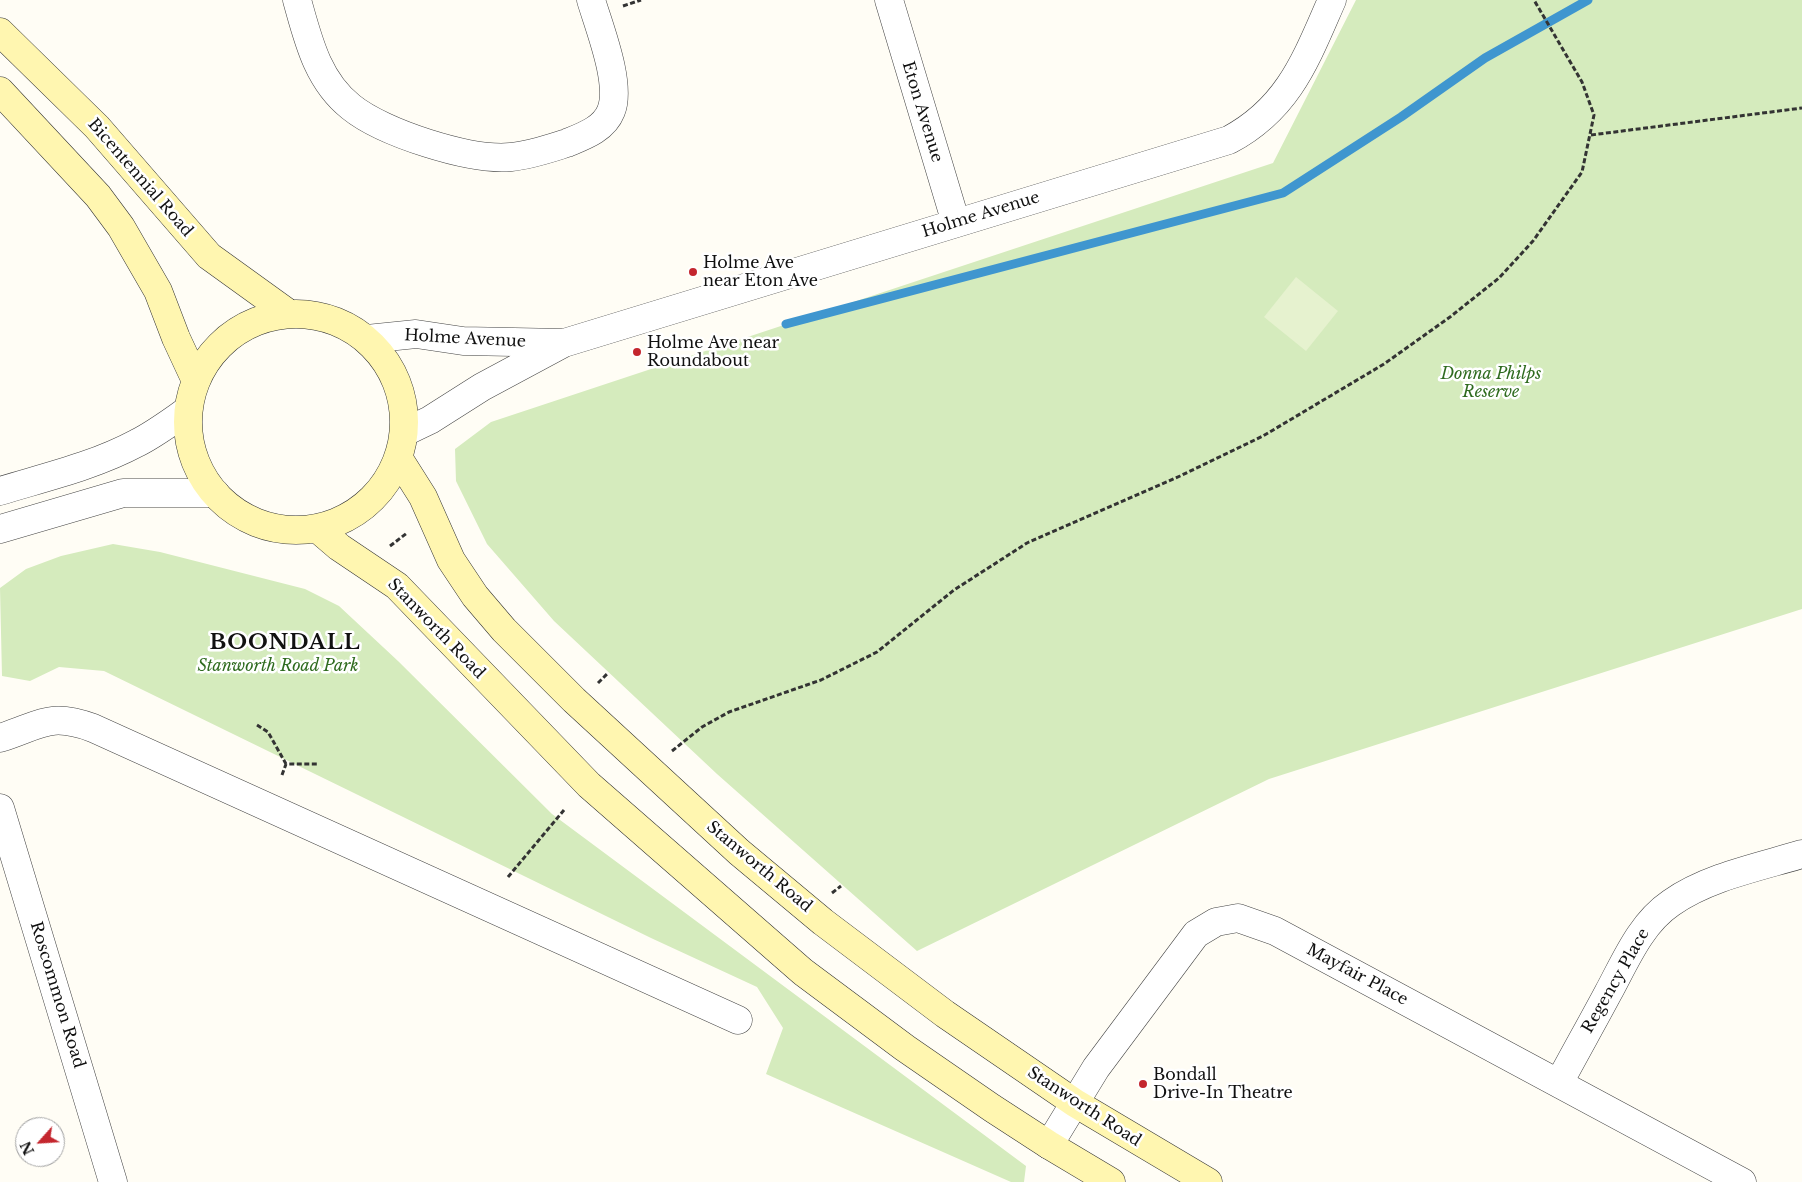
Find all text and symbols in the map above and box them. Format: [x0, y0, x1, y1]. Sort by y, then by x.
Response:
street label: Eton Avenue [898, 59, 946, 165]
street label: Bicentennial Road [83, 115, 197, 241]
street label: Holme Avenue [920, 188, 1042, 242]
place label: Holme Ave near Eton Ave [703, 253, 818, 291]
marker: Holme Ave near Eton Ave [687, 266, 699, 278]
street label: Holme Avenue [404, 326, 526, 352]
place label: Holme Ave near Roundabout [647, 333, 779, 371]
marker: Holme Ave near Roundabout [631, 346, 643, 358]
park label: Donna Philps Reserve [1441, 364, 1541, 402]
street label: Stanworth Road [383, 575, 489, 683]
district label: BOONDALL [208, 630, 362, 656]
park label: Stanworth Road Park [197, 656, 359, 676]
street label: Stanworth Road [702, 817, 816, 917]
street label: Roscommon Road [26, 919, 88, 1071]
street label: Regency Place [1578, 925, 1654, 1037]
street label: Mayfair Place [1303, 940, 1411, 1010]
street label: Stanworth Road [1024, 1063, 1144, 1151]
place label: Bondall Drive-In Theatre [1153, 1065, 1293, 1103]
marker: Bondall Drive-In Theatre [1137, 1078, 1149, 1090]
north arrow [15, 1117, 65, 1167]
text: N [16, 1138, 38, 1158]

